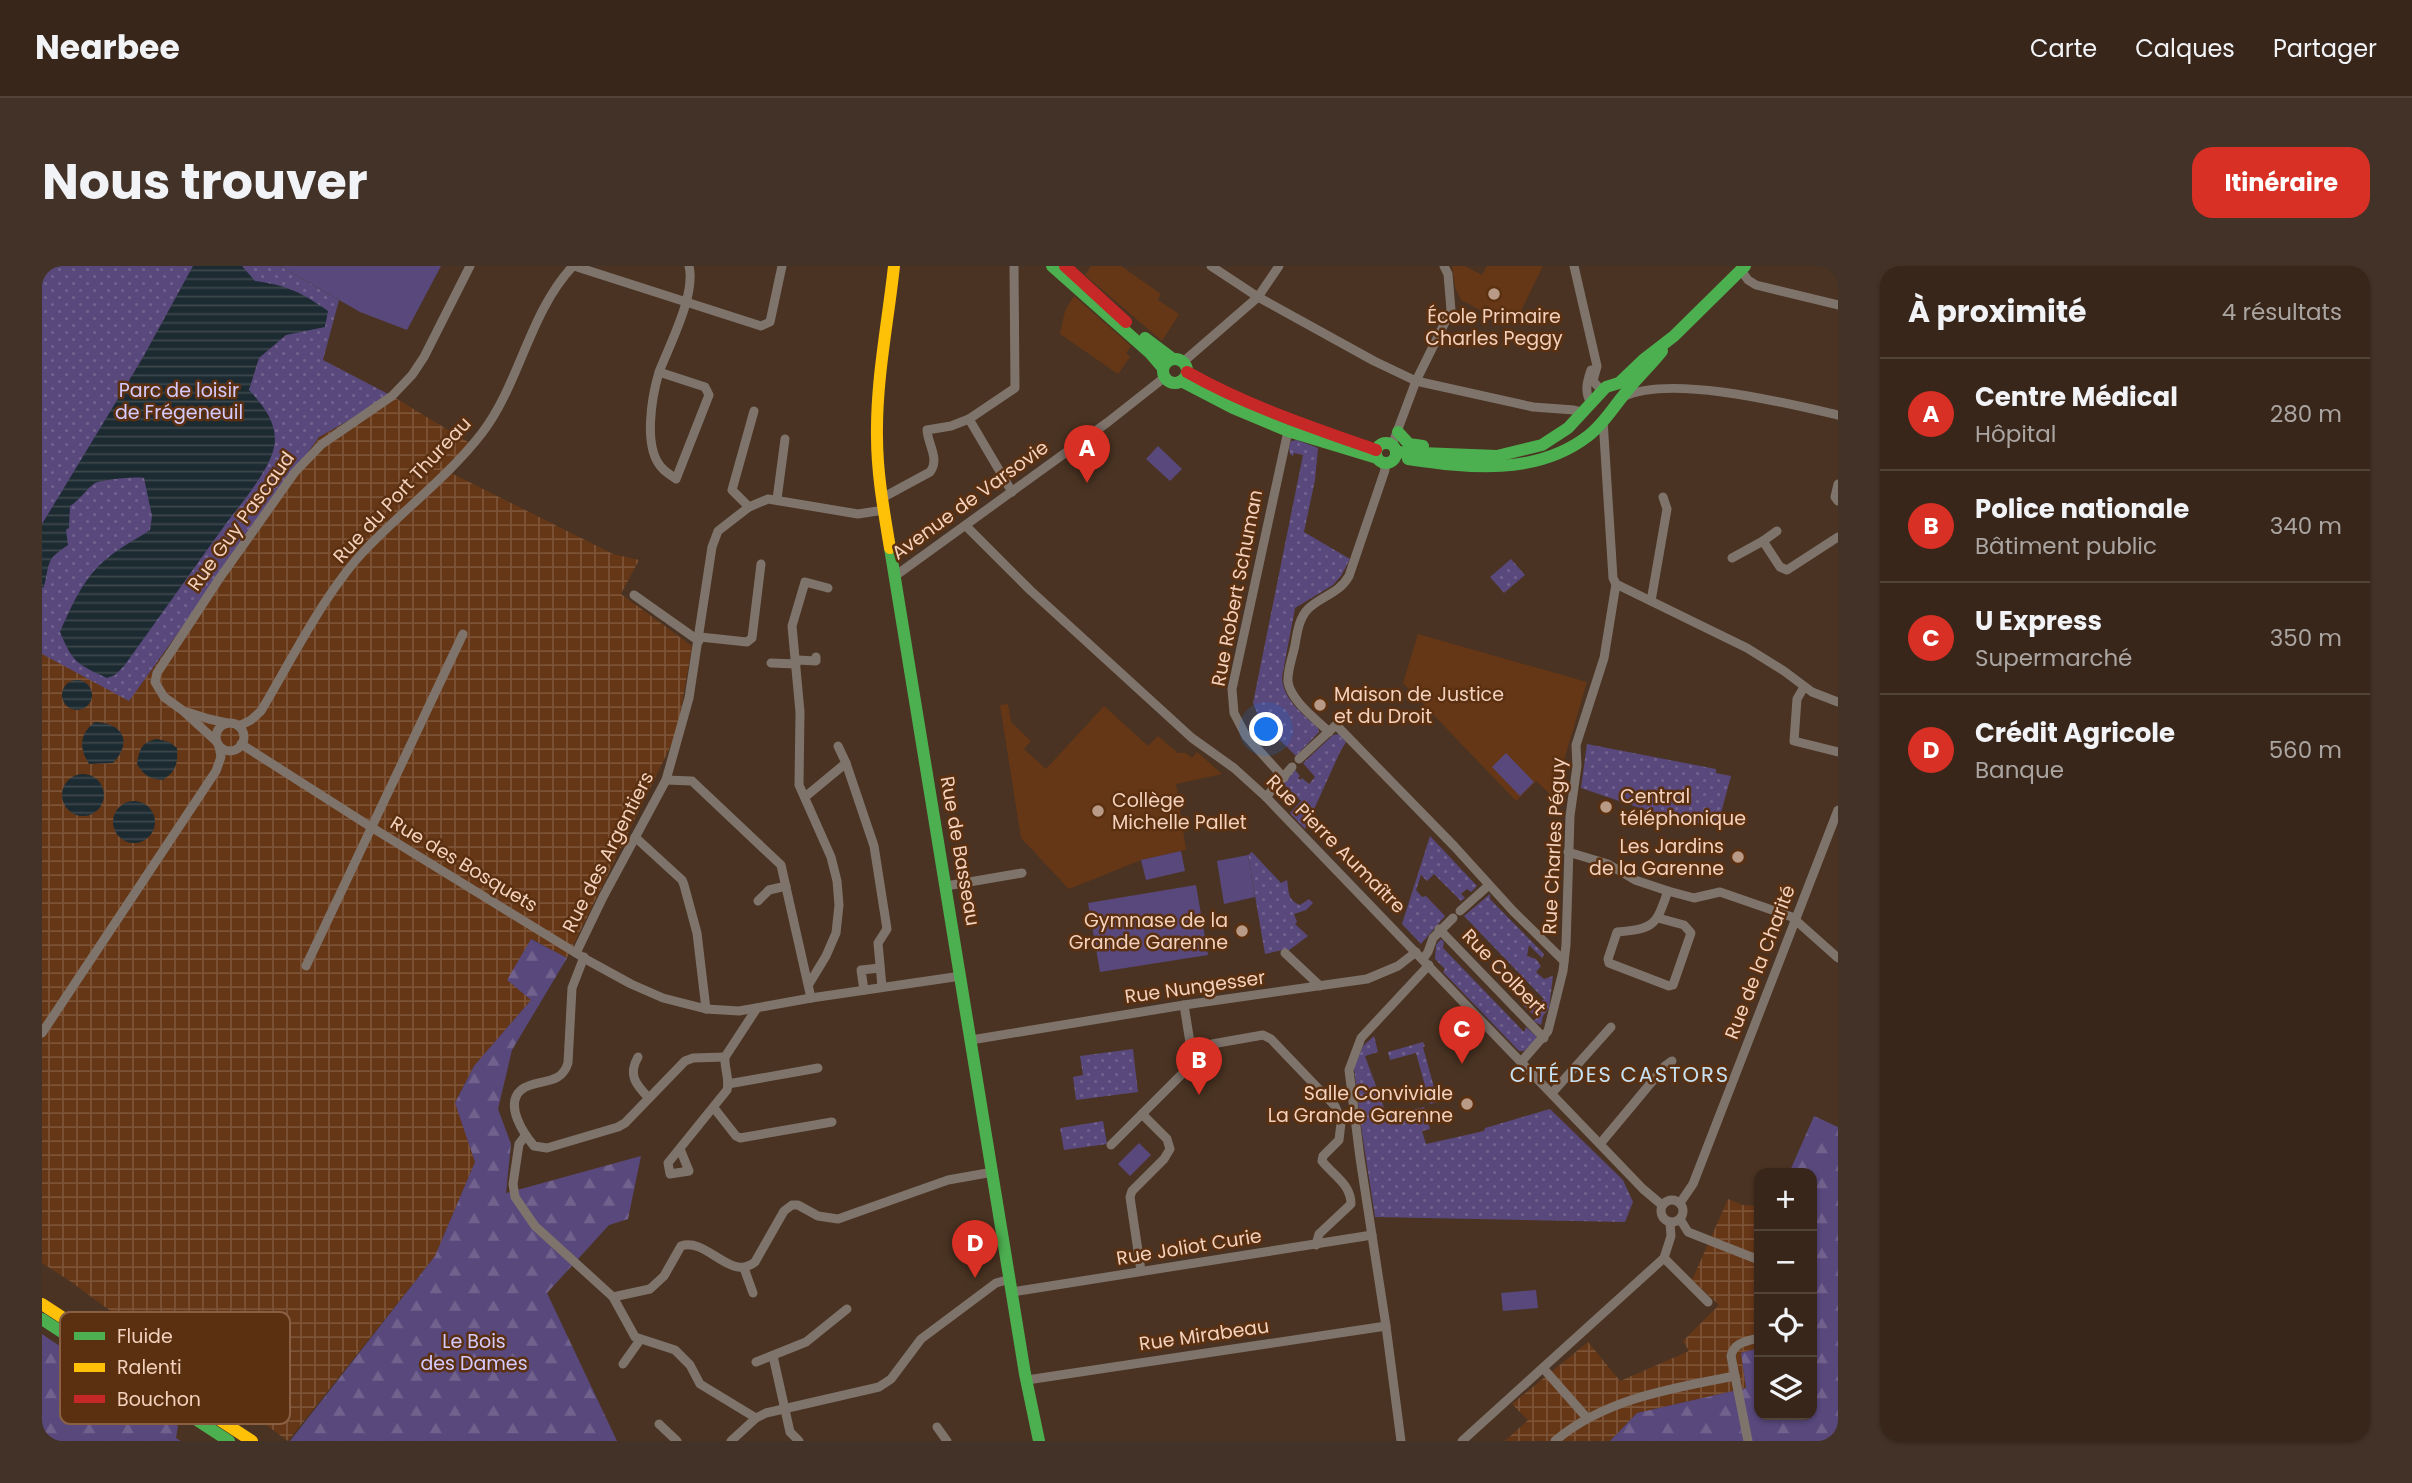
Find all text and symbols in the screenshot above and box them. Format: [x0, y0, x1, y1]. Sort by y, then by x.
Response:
text: Nearbee [35, 24, 180, 71]
text: Carte [2030, 32, 2097, 65]
text: Calques [2135, 32, 2235, 65]
text: Partager [2273, 32, 2377, 65]
button: Itinéraire [2192, 147, 2370, 218]
text: Nous trouver [42, 148, 368, 216]
marker: École Primaire Charles Peggy [1486, 286, 1502, 302]
text: À proximité [1908, 290, 2087, 333]
text: 4 résultats [2222, 296, 2342, 328]
place label: École Primaire Charles Peggy [1425, 303, 1563, 352]
park label: Parc de loisir de Frégeneuil [115, 377, 243, 426]
text: Centre Médical [1975, 379, 2178, 415]
text: A [1923, 398, 1939, 430]
text: 280 m [2270, 398, 2342, 430]
street label: Rue du Port Thureau [327, 411, 477, 569]
text: Hôpital [1975, 418, 2056, 450]
pin: A [1064, 425, 1110, 483]
street label: Avenue de Varsovie [886, 434, 1054, 566]
street label: Rue Guy Pascaud [181, 446, 301, 596]
street label: Rue Robert Schuman [1205, 487, 1269, 689]
text: Police nationale [1975, 491, 2189, 527]
text: B [1923, 510, 1939, 542]
text: 340 m [2270, 510, 2342, 542]
text: Bâtiment public [1975, 530, 2157, 562]
text: U Express [1975, 603, 2102, 639]
text: C [1922, 622, 1940, 654]
text: 350 m [2270, 622, 2342, 654]
text: Supermarché [1975, 642, 2132, 674]
place label: Maison de Justice et du Droit [1334, 681, 1504, 730]
marker: Maison de Justice et du Droit [1312, 697, 1328, 713]
your location [1249, 712, 1283, 746]
text: Crédit Agricole [1975, 715, 2175, 751]
text: D [1923, 734, 1939, 766]
text: 560 m [2269, 734, 2342, 766]
text: Banque [1975, 754, 2064, 786]
street label: Rue Charles Péguy [1536, 756, 1572, 935]
street label: Rue des Argentiers [556, 767, 660, 937]
street label: Rue Pierre Aumaître [1260, 768, 1412, 920]
street label: Rue de Basseau [934, 774, 986, 928]
place label: Central téléphonique [1620, 783, 1746, 832]
place label: Collège Michelle Pallet [1112, 787, 1247, 836]
marker: Central téléphonique [1598, 799, 1614, 815]
marker: Collège Michelle Pallet [1090, 803, 1106, 819]
street label: Rue des Bosquets [385, 809, 543, 919]
place label: Les Jardins de la Garenne [1589, 833, 1724, 882]
marker: Les Jardins de la Garenne [1730, 849, 1746, 865]
street label: Rue de la Charité [1718, 881, 1802, 1043]
place label: Gymnase de la Grande Garenne [1069, 907, 1228, 956]
marker: Gymnase de la Grande Garenne [1234, 923, 1250, 939]
street label: Rue Colbert [1456, 923, 1552, 1021]
street label: Rue Nungesser [1123, 964, 1267, 1010]
pin: C [1439, 1006, 1485, 1064]
pin: B [1176, 1037, 1222, 1095]
district label: CITÉ DES CASTORS [1510, 1060, 1730, 1089]
place label: Salle Conviviale La Grande Garenne [1268, 1080, 1453, 1129]
marker: Salle Conviviale La Grande Garenne [1459, 1096, 1475, 1112]
map controls [1754, 1168, 1817, 1420]
button: + [1754, 1168, 1817, 1231]
pin: D [952, 1220, 998, 1278]
street label: Rue Joliot Curie [1114, 1222, 1264, 1272]
button: − [1754, 1231, 1817, 1294]
button: locate [1754, 1294, 1817, 1357]
legend [60, 1312, 290, 1424]
street label: Rue Mirabeau [1137, 1313, 1271, 1357]
text: Fluide [117, 1323, 173, 1350]
park label: Le Bois des Dames [420, 1328, 528, 1377]
text: Ralenti [117, 1354, 182, 1381]
button: layers [1754, 1357, 1817, 1420]
text: Bouchon [117, 1386, 201, 1413]

